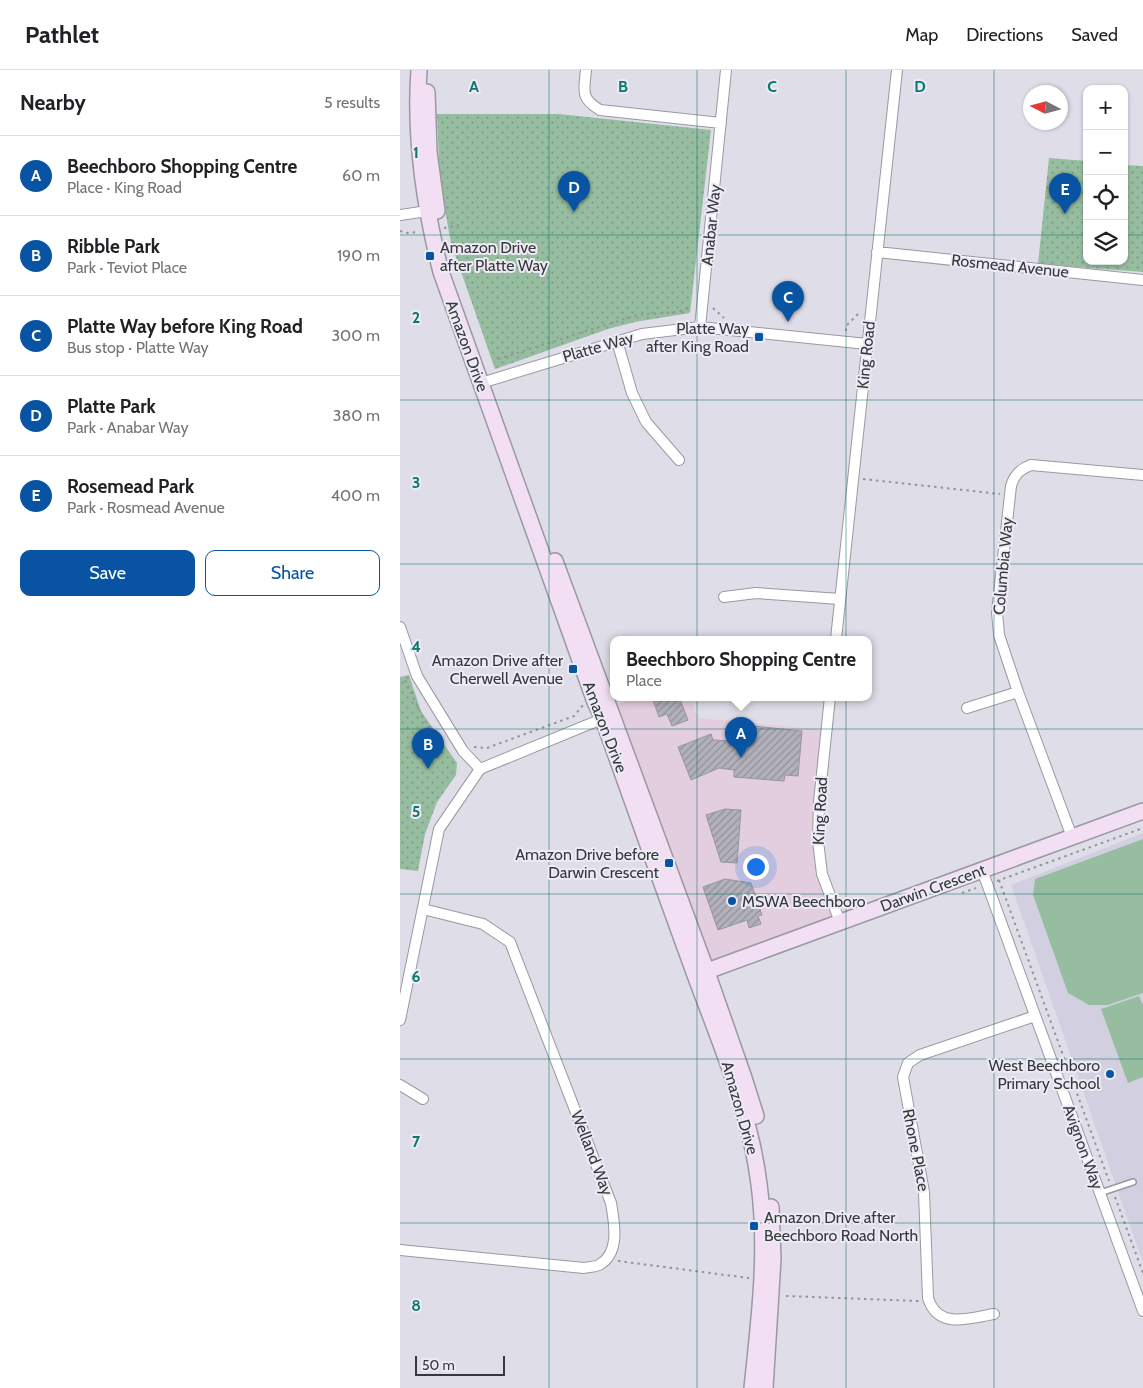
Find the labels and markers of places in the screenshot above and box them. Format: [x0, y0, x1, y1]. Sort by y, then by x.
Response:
pin: D [558, 171, 590, 212]
pin: E [1049, 173, 1081, 214]
place label: Amazon Drive after Platte Way [440, 238, 548, 275]
marker: Amazon Drive after Platte Way [424, 250, 436, 262]
pin: C [772, 281, 804, 322]
place label: Platte Way after King Road [646, 319, 749, 356]
marker: Platte Way after King Road [753, 331, 765, 343]
place label: Amazon Drive after Cherwell Avenue [432, 651, 564, 688]
marker: Amazon Drive after Cherwell Avenue [567, 663, 579, 675]
pin: A [725, 717, 757, 758]
pin: B [412, 728, 444, 769]
place label: Amazon Drive before Darwin Crescent [515, 845, 660, 882]
marker: Amazon Drive before Darwin Crescent [663, 857, 675, 869]
place label: MSWA Beechboro [742, 892, 866, 911]
marker: MSWA Beechboro [726, 895, 738, 907]
place label: West Beechboro Primary School [988, 1056, 1100, 1093]
marker: West Beechboro Primary School [1104, 1068, 1116, 1080]
place label: Amazon Drive after Beechboro Road North [764, 1208, 918, 1245]
marker: Amazon Drive after Beechboro Road North [748, 1220, 760, 1232]

